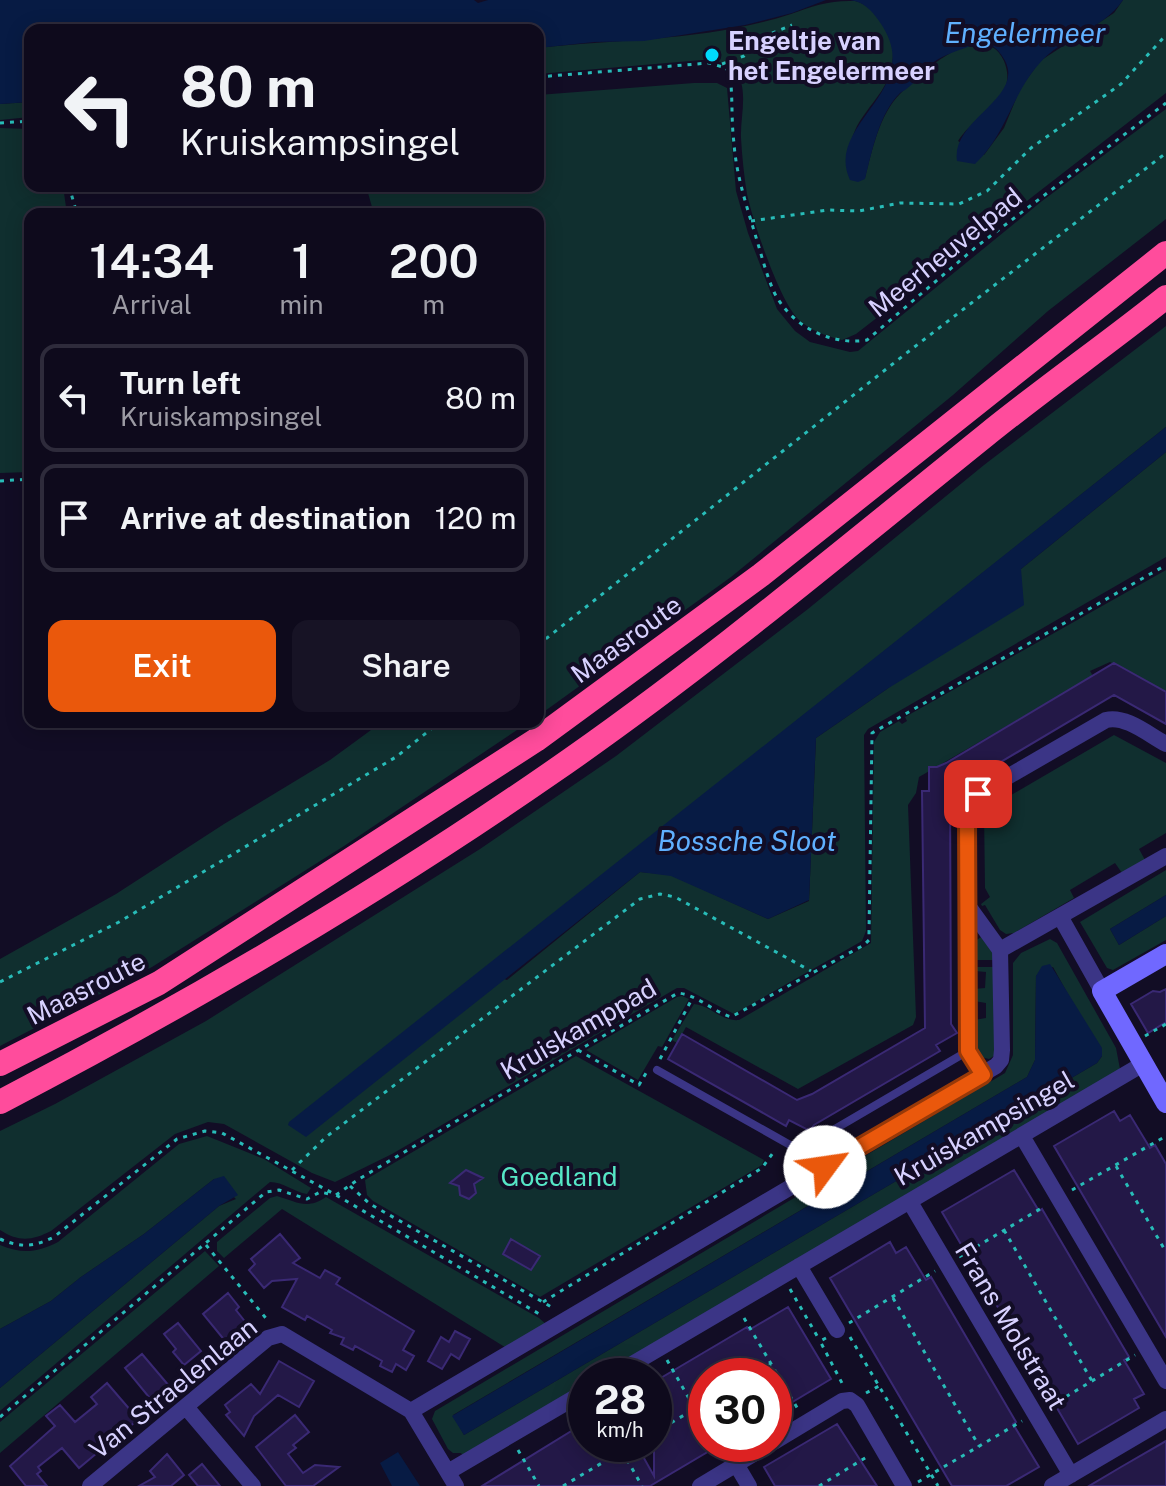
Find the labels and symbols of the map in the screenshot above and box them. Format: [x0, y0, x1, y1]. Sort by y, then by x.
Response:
water label: Engelermeer [944, 16, 1106, 49]
place label: Engeltje van het Engelermeer [728, 25, 935, 86]
marker: Engeltje van het Engelermeer [703, 46, 721, 64]
street label: Meerheuvelpad [862, 181, 1028, 323]
street label: Maasroute [565, 589, 687, 689]
pin [944, 760, 1012, 828]
water label: Bossche Sloot [658, 824, 837, 857]
street label: Maasroute [22, 945, 150, 1031]
street label: Kruiskamppad [495, 972, 661, 1086]
street label: Kruiskampsingel [889, 1064, 1079, 1192]
position arrow [783, 1125, 867, 1209]
park label: Goedland [501, 1161, 617, 1192]
street label: Frans Molstraat [949, 1237, 1073, 1415]
street label: Van Straelenlaan [83, 1311, 263, 1465]
speed limit sign: 30 [688, 1358, 792, 1462]

